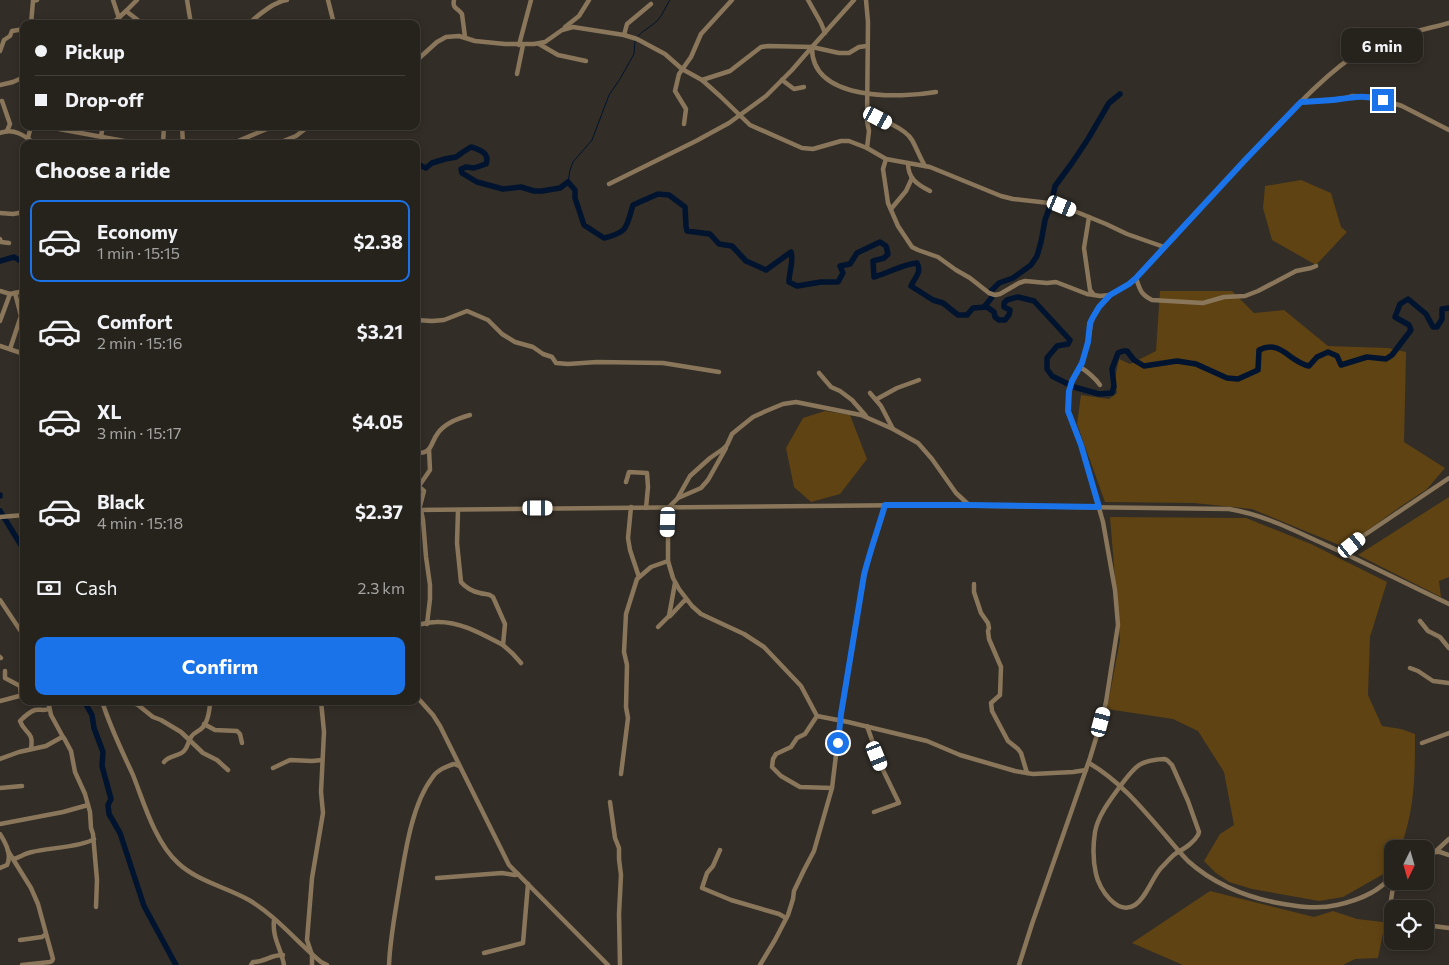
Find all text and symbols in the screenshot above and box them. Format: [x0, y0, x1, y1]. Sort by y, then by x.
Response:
callout: 6 min [1342, 28, 1424, 62]
text: 6 min [1362, 36, 1402, 55]
text: Pickup [65, 40, 125, 63]
text: Drop-off [65, 88, 144, 111]
route end [1372, 89, 1394, 111]
car [861, 104, 894, 132]
text: Choose a ride [35, 156, 170, 183]
car [1045, 193, 1078, 219]
icon: car [37, 219, 82, 264]
text: Economy [97, 220, 178, 243]
text: $2.38 [353, 230, 403, 253]
text: 1 min · 15:15 [97, 243, 180, 262]
icon: car [37, 309, 82, 354]
text: Comfort [97, 310, 173, 333]
text: $3.21 [357, 320, 403, 343]
text: 2 min · 15:16 [97, 333, 182, 352]
icon: car [37, 399, 82, 444]
text: XL [97, 400, 122, 423]
text: $4.05 [352, 410, 403, 433]
text: 3 min · 15:17 [97, 423, 181, 442]
icon: car [37, 489, 82, 534]
text: Black [97, 490, 145, 513]
text: $2.37 [355, 500, 403, 523]
car [523, 501, 553, 516]
car [659, 507, 676, 537]
text: 4 min · 15:18 [97, 513, 183, 532]
car [1335, 530, 1368, 560]
icon: cash [35, 574, 63, 602]
text: Cash [75, 576, 117, 599]
text: 2.3 km [358, 578, 405, 597]
button: Confirm [35, 637, 405, 695]
car [1089, 706, 1112, 738]
route start [827, 732, 849, 754]
car [864, 739, 889, 773]
north arrow [1384, 840, 1434, 890]
map controls [1384, 840, 1434, 950]
button: locate [1384, 900, 1434, 950]

